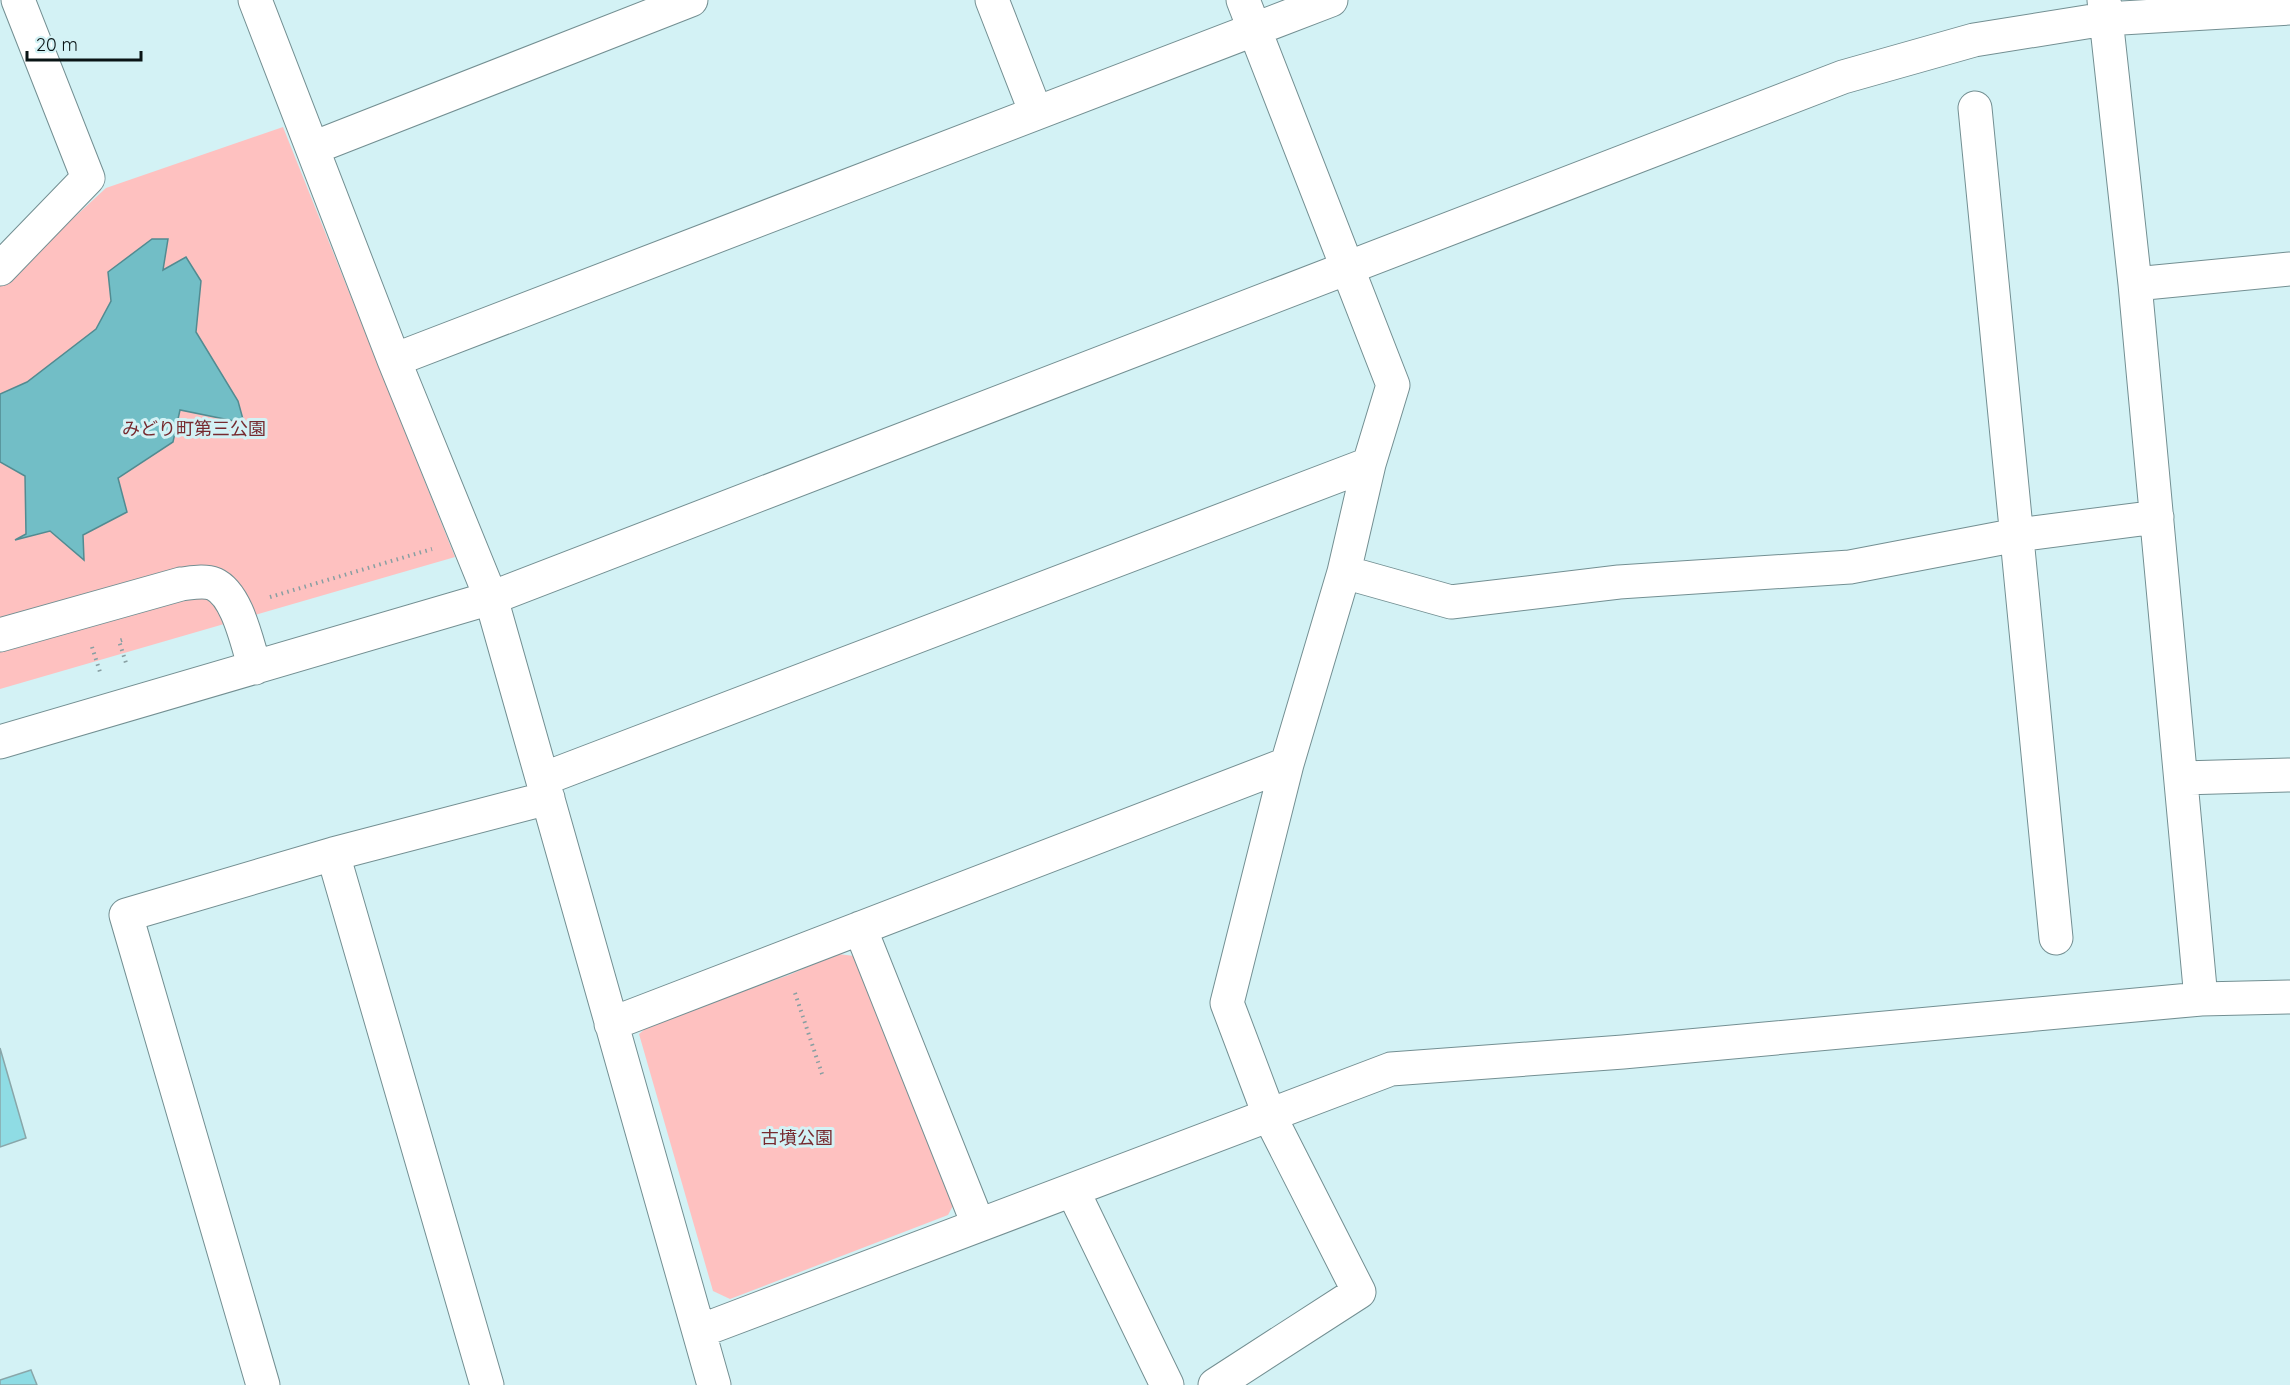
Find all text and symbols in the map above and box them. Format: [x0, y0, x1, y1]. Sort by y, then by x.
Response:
scale bar [27, 24, 141, 62]
text: 20 m [36, 33, 78, 56]
park label: みどり町第三公園 [122, 417, 266, 440]
park label: 古墳公園 [761, 1126, 833, 1149]

